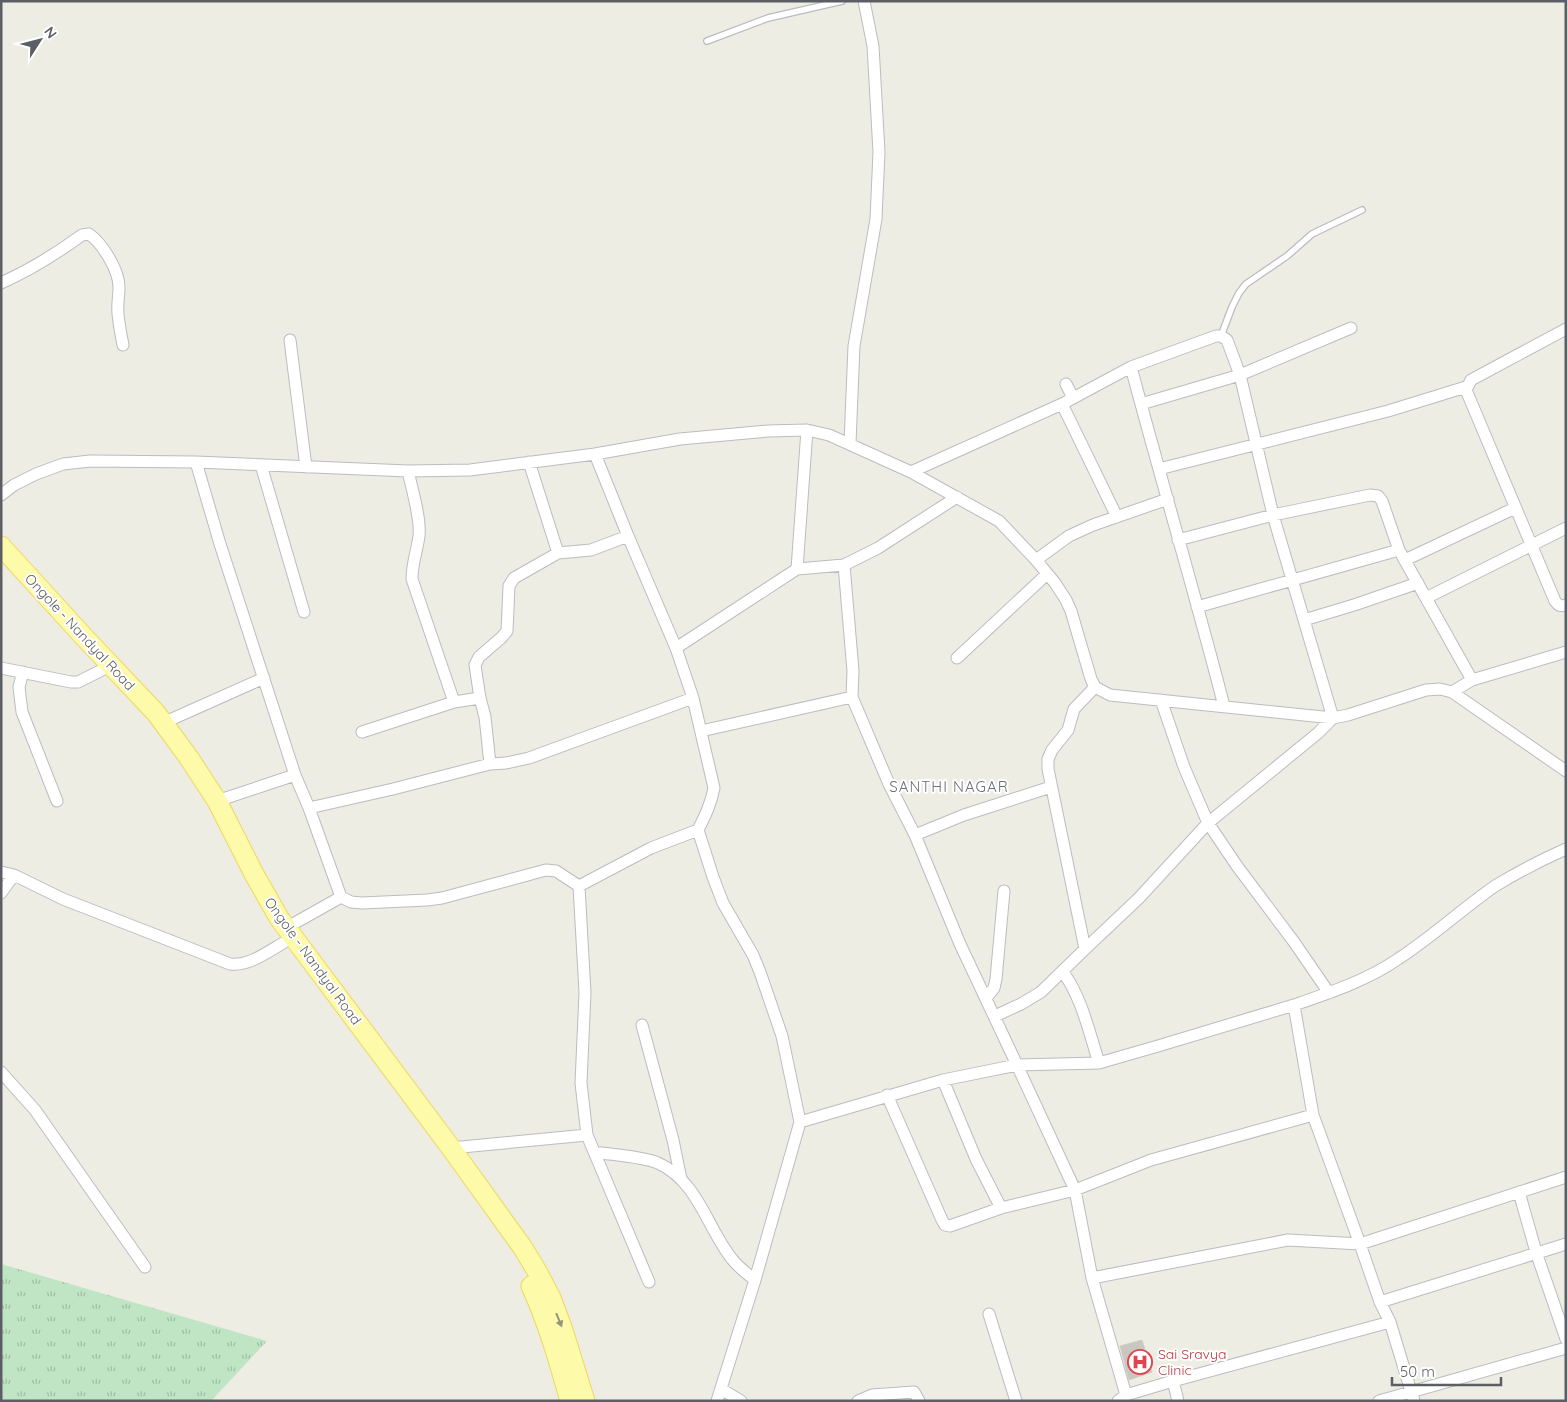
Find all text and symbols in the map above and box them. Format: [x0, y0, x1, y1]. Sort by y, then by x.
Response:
north arrow [15, 15, 65, 65]
text: N [40, 23, 61, 42]
street label: Ongole - Nandyal Road [21, 570, 139, 694]
district label: SANTHI NAGAR [889, 777, 1009, 796]
street label: Ongole - Nandyal Road [261, 894, 365, 1028]
one-way arrow [556, 1313, 564, 1328]
place label: Sai Sravya Clinic [1158, 1345, 1226, 1379]
hospital icon: Sai Sravya Clinic [1127, 1349, 1153, 1375]
scale bar [1392, 1354, 1501, 1386]
text: 50 m [1400, 1362, 1435, 1381]

